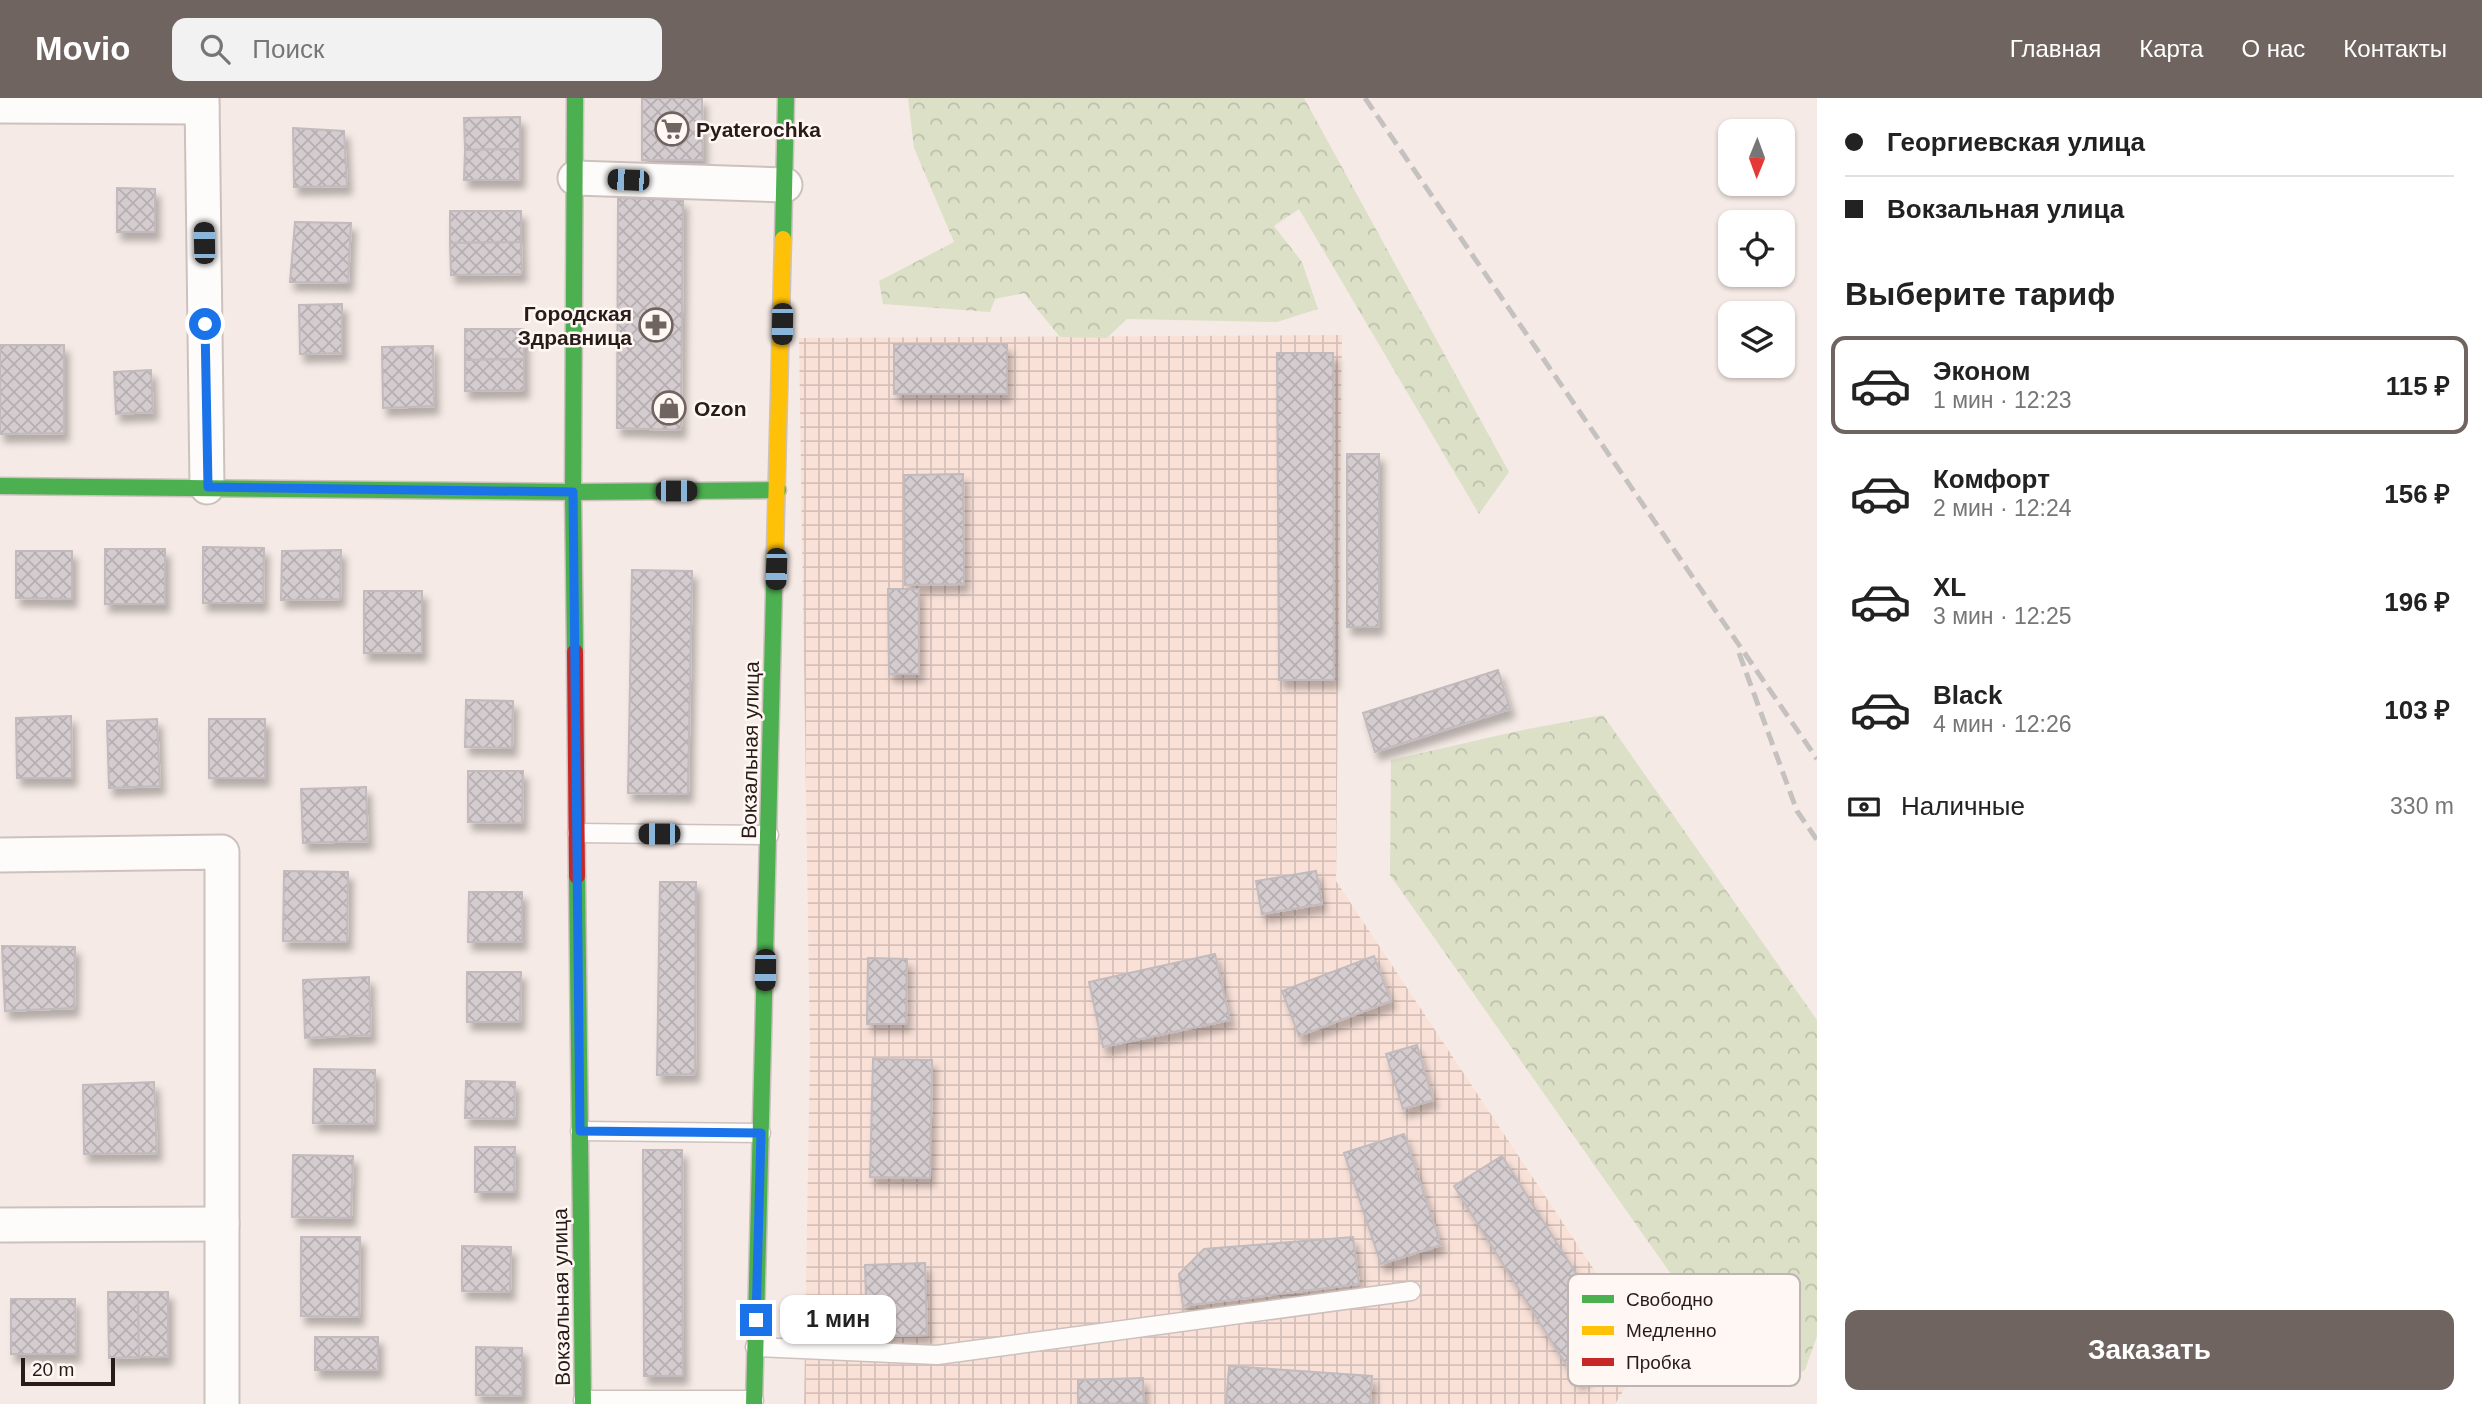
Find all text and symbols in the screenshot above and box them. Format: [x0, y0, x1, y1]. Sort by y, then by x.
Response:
search box [172, 18, 662, 81]
text: Movio [35, 30, 130, 67]
icon: search [196, 30, 234, 68]
text: Поиск [252, 34, 324, 64]
text: Главная [2010, 35, 2101, 62]
text: Карта [2139, 35, 2203, 62]
text: О нас [2241, 35, 2305, 62]
text: Контакты [2343, 35, 2447, 62]
supermarket icon: Pyaterochka [653, 110, 691, 148]
place label: Pyaterochka [696, 118, 821, 141]
north arrow [1718, 119, 1796, 196]
map controls [1718, 119, 1795, 378]
text: Георгиевская улица [1887, 127, 2145, 157]
car [607, 169, 650, 191]
text: Вокзальная улица [1887, 194, 2124, 224]
button: locate [1718, 210, 1795, 287]
car [194, 222, 215, 264]
text: Выберите тариф [1845, 276, 2115, 312]
button: layers [1718, 301, 1795, 378]
place label: Городская Здравница [518, 302, 632, 349]
car [772, 303, 793, 345]
pharmacy icon: Городская Здравница [637, 306, 675, 344]
route start [189, 308, 221, 340]
icon: car [1849, 354, 1912, 417]
text: Эконом [1933, 356, 2031, 386]
text: 115 ₽ [2386, 371, 2450, 401]
text: 1 мин · 12:23 [1933, 387, 2072, 413]
shop icon: Ozon [650, 389, 688, 427]
place label: Ozon [694, 397, 747, 420]
icon: car [1849, 462, 1912, 525]
text: Комфорт [1933, 464, 2050, 494]
text: 156 ₽ [2384, 479, 2450, 509]
car [656, 481, 698, 502]
text: 2 мин · 12:24 [1933, 495, 2072, 521]
car [765, 548, 788, 590]
icon: car [1849, 570, 1912, 633]
text: XL [1933, 572, 1966, 602]
text: 196 ₽ [2384, 587, 2450, 617]
text: 3 мин · 12:25 [1933, 603, 2072, 629]
street label: Вокзальная улица [737, 661, 763, 839]
icon: car [1849, 678, 1912, 741]
text: Black [1933, 680, 2002, 710]
text: 103 ₽ [2384, 695, 2450, 725]
text: 4 мин · 12:26 [1933, 711, 2072, 737]
icon: cash [1845, 788, 1883, 826]
text: Наличные [1901, 791, 2025, 821]
text: 330 m [2390, 793, 2454, 819]
car [639, 824, 681, 845]
car [755, 949, 776, 991]
street label: Вокзальная улица [548, 1208, 574, 1386]
legend [1568, 1274, 1800, 1386]
text: Свободно [1626, 1289, 1713, 1310]
callout: 1 мин [780, 1296, 896, 1344]
route end [740, 1304, 772, 1336]
text: 1 мин [806, 1306, 870, 1332]
button: Заказать [1845, 1310, 2454, 1390]
text: Медленно [1626, 1320, 1716, 1341]
text: Пробка [1626, 1352, 1691, 1373]
scale bar [21, 1355, 116, 1387]
text: 20 m [32, 1359, 74, 1380]

